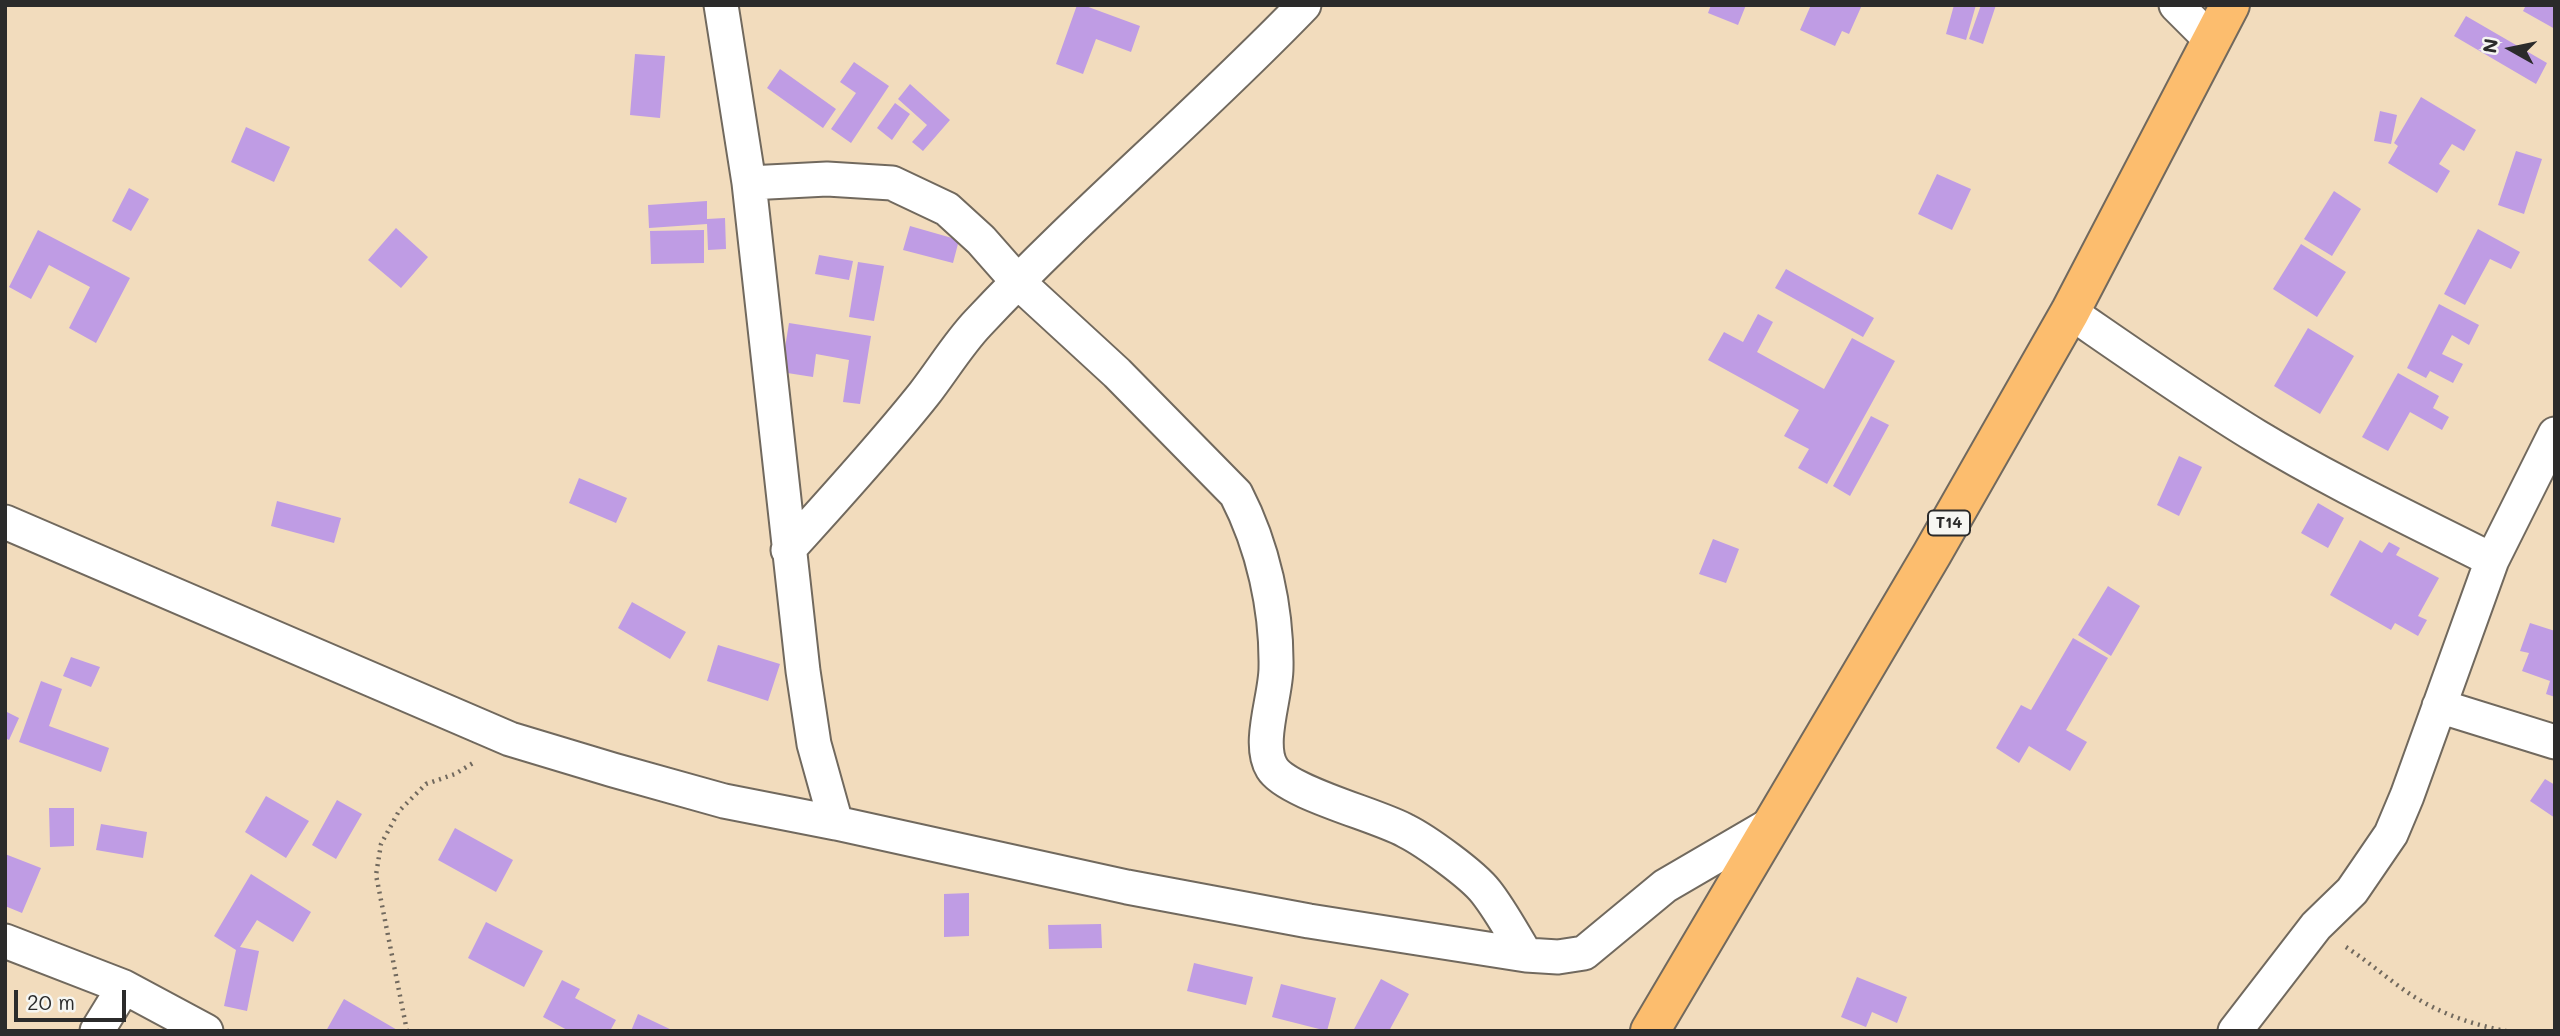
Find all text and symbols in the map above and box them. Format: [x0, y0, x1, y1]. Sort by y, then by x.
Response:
north arrow [2476, 14, 2546, 84]
text: N [2476, 37, 2503, 55]
road number: T14 [1928, 510, 1970, 536]
scale bar [18, 976, 130, 1020]
text: 20 m [27, 988, 75, 1015]

